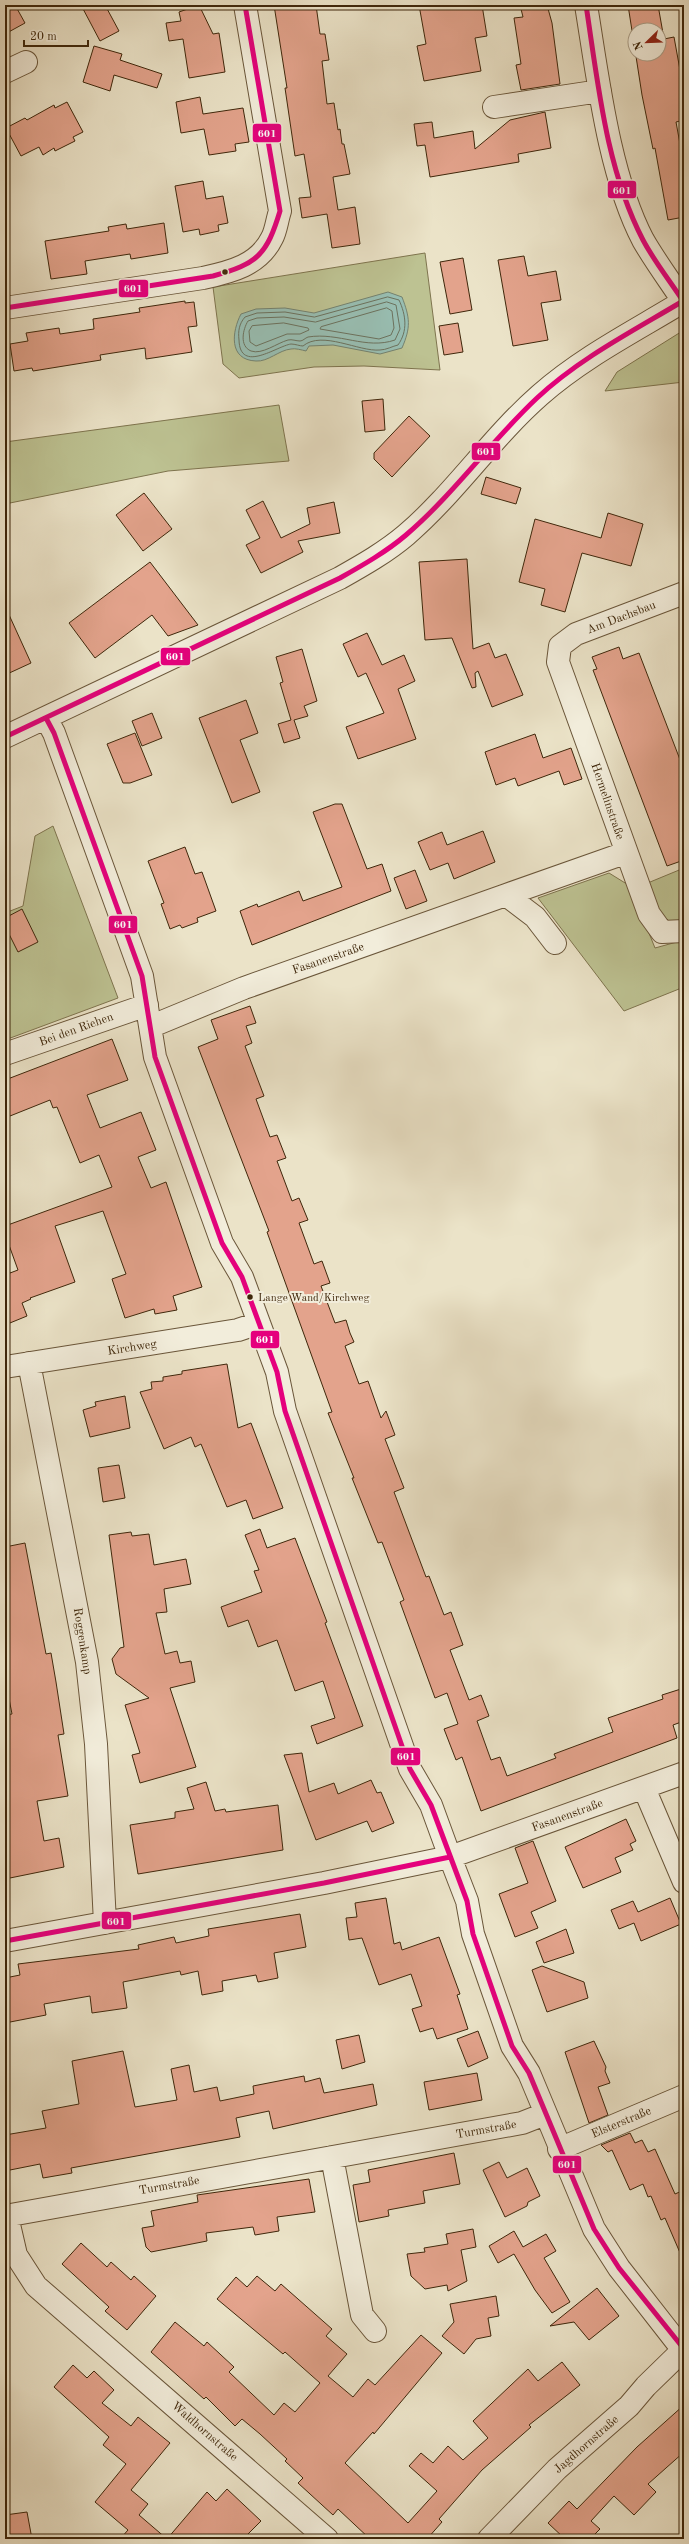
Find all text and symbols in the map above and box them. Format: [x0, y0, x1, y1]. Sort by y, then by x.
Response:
scale bar [24, 22, 88, 48]
north arrow [627, 22, 667, 62]
text: 20 m [30, 31, 57, 43]
text: N [632, 39, 646, 51]
line badge: 601 [252, 123, 282, 143]
text: 601 [257, 129, 277, 140]
line badge: 601 [607, 180, 637, 199]
text: 601 [612, 186, 632, 197]
unlabelled marker [220, 267, 230, 277]
line badge: 601 [118, 279, 149, 298]
text: 601 [123, 284, 143, 295]
line badge: 601 [471, 442, 501, 461]
text: 601 [476, 447, 496, 458]
street label: Am Dachsbau [585, 599, 658, 637]
line badge: 601 [160, 647, 191, 666]
text: 601 [165, 652, 185, 663]
street label: Hermelinstraße [588, 762, 626, 842]
line badge: 601 [108, 915, 138, 934]
text: 601 [113, 920, 133, 931]
street label: Fasanenstraße [291, 941, 366, 977]
street label: Bei den Riehen [38, 1011, 115, 1049]
marker: Lange Wand/Kirchweg [245, 1292, 255, 1302]
place label: Lange Wand/Kirchweg [258, 1293, 369, 1304]
line badge: 601 [250, 1330, 280, 1349]
text: 601 [255, 1335, 275, 1346]
street label: Kirchweg [107, 1338, 158, 1358]
street label: Roggenkamp [71, 1607, 93, 1675]
line badge: 601 [390, 1747, 421, 1766]
text: 601 [396, 1752, 416, 1763]
street label: Fasanenstraße [530, 1797, 605, 1834]
line badge: 601 [101, 1911, 132, 1930]
text: 601 [106, 1917, 126, 1928]
street label: Elsterstraße [590, 2105, 653, 2141]
street label: Turmstraße [455, 2119, 518, 2141]
line badge: 601 [552, 2155, 582, 2174]
text: 601 [557, 2160, 577, 2171]
street label: Turmstraße [138, 2175, 201, 2197]
street label: Waldhornstraße [169, 2400, 240, 2464]
street label: Jagdhornstraße [552, 2413, 622, 2476]

